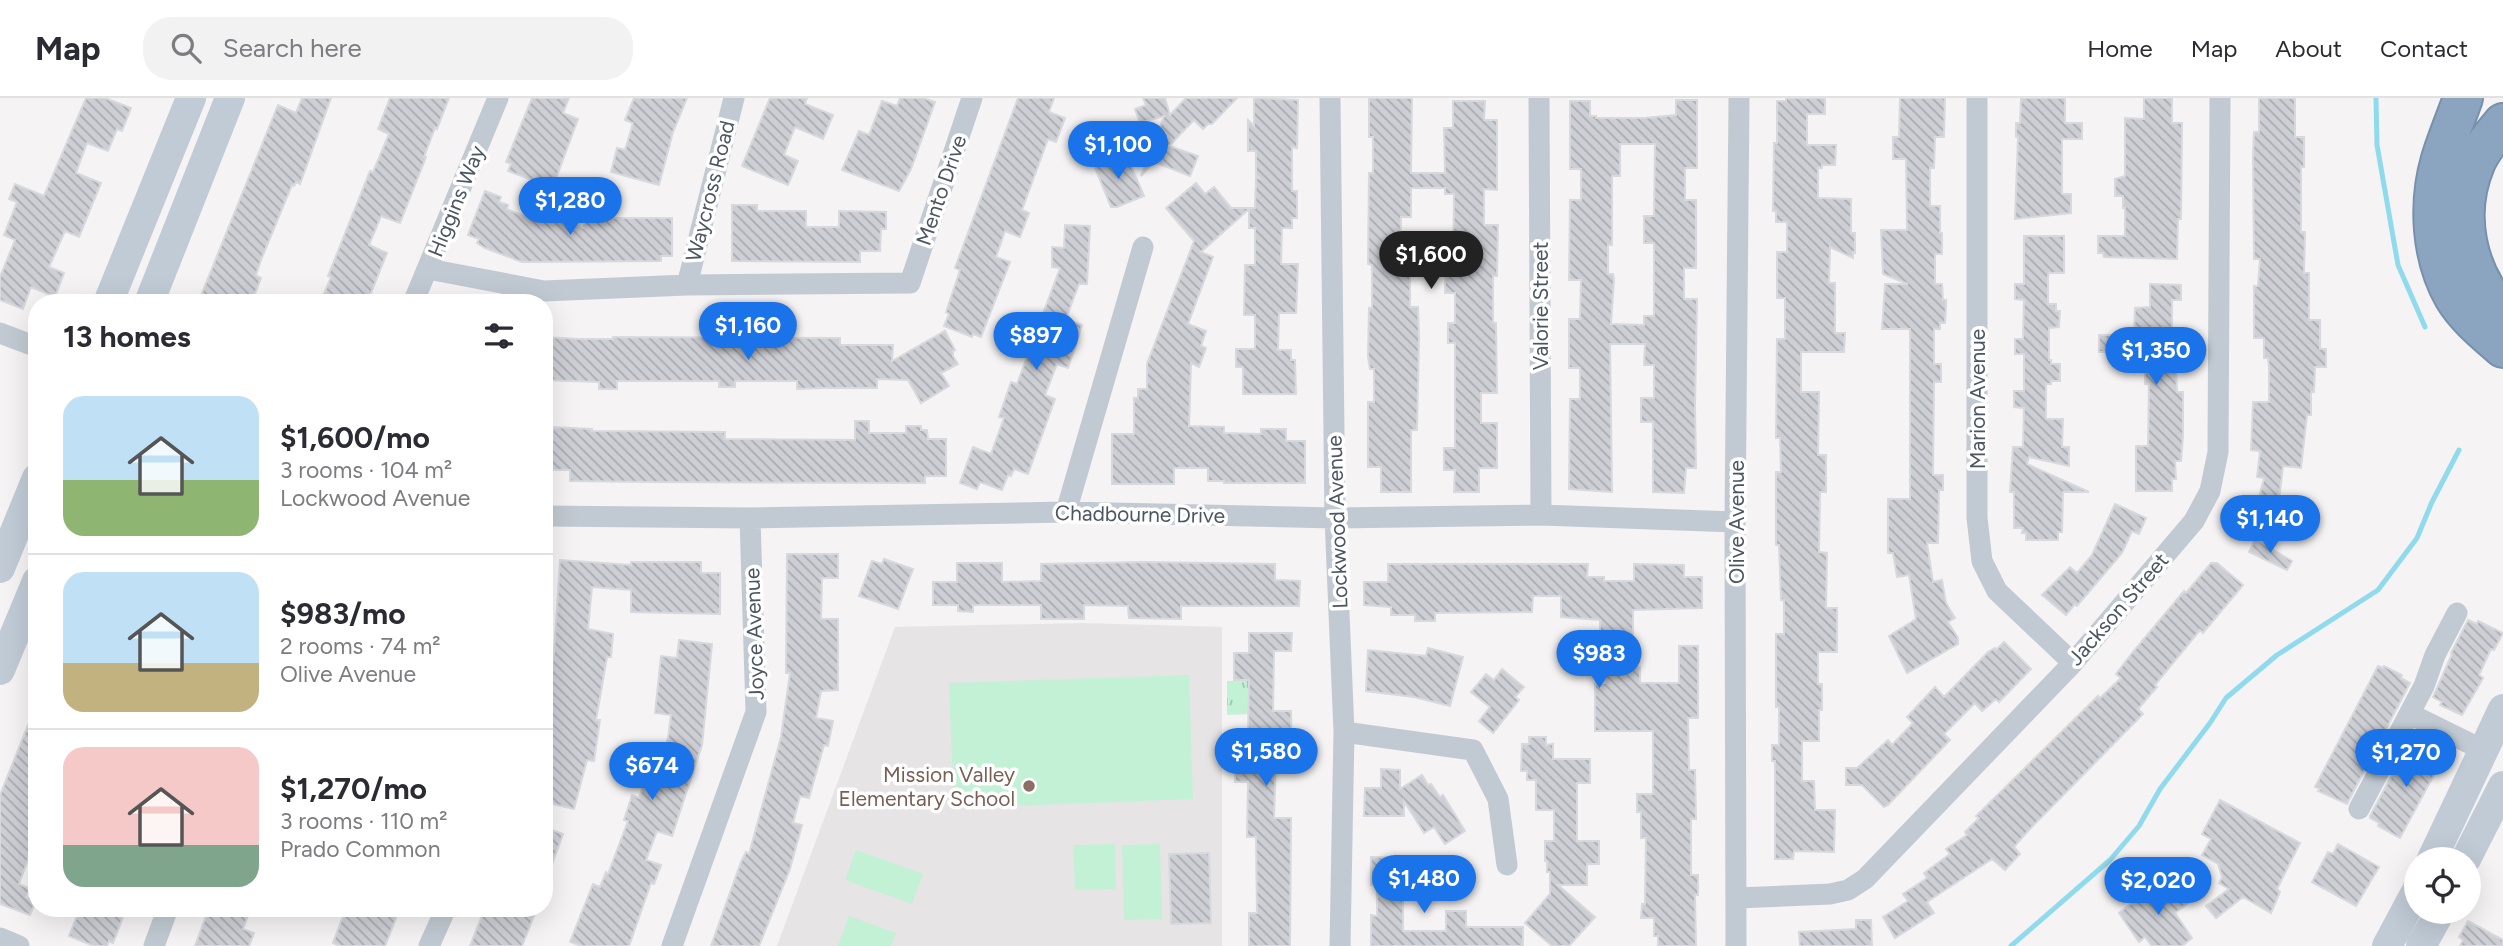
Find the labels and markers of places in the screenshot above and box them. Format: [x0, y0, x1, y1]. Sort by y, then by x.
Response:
pin: $1,100 [1061, 122, 1175, 181]
pin: $1,280 [513, 178, 627, 237]
pin: $1,600 [1374, 232, 1488, 291]
pin: $1,160 [691, 302, 805, 362]
pin: $897 [995, 313, 1077, 372]
pin: $1,350 [2099, 328, 2213, 387]
pin: $1,140 [2213, 496, 2327, 555]
pin: $983 [1558, 630, 1640, 690]
pin: $1,580 [1209, 728, 1323, 788]
pin: $1,270 [2349, 730, 2463, 789]
pin: $674 [611, 742, 693, 802]
place label: Mission Valley Elementary School [839, 762, 1015, 811]
marker: Mission Valley Elementary School [1021, 778, 1037, 794]
pin: $1,480 [1367, 856, 1481, 915]
pin: $2,020 [2101, 858, 2215, 917]

